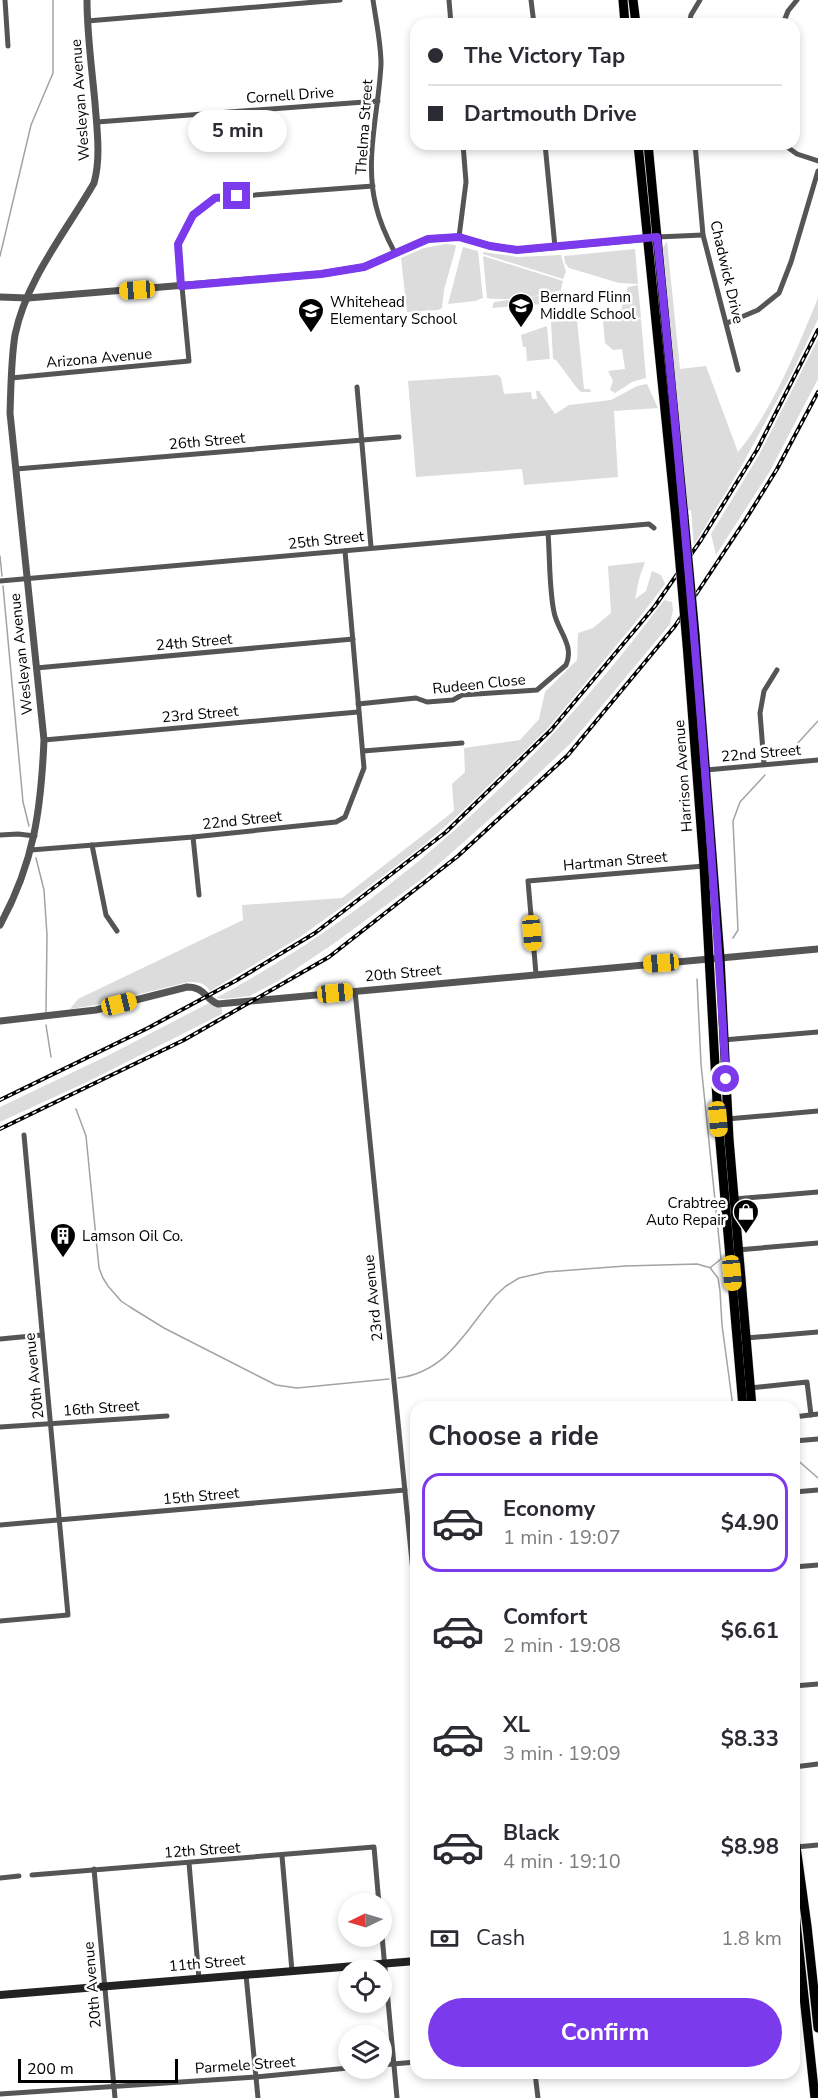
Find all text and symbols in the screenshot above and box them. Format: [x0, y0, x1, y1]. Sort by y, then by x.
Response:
street label: Wesleyan Avenue [66, 38, 94, 162]
text: The Victory Tap [464, 41, 625, 71]
street label: Thelma Street [351, 78, 377, 175]
street label: Cornell Drive [245, 82, 335, 108]
text: Dartmouth Drive [464, 99, 637, 129]
callout: 5 min [188, 109, 286, 151]
text: 5 min [212, 117, 263, 144]
route end [223, 182, 250, 209]
street label: Chadwick Drive [705, 218, 749, 326]
car [118, 280, 156, 300]
place label: Bernard Flinn Middle School [540, 287, 636, 324]
school or university icon: Bernard Flinn Middle School [506, 291, 536, 329]
place label: Whitehead Elementary School [330, 292, 457, 329]
school or university icon: Whitehead Elementary School [296, 296, 326, 334]
street label: Arizona Avenue [45, 343, 153, 373]
street label: 26th Street [168, 428, 247, 454]
street label: 25th Street [287, 526, 366, 554]
street label: Wesleyan Avenue [5, 592, 37, 716]
street label: 24th Street [155, 629, 234, 655]
street label: Rudeen Close [431, 669, 527, 699]
street label: 23rd Street [161, 701, 240, 727]
street label: Harrison Avenue [669, 719, 697, 833]
street label: 22nd Street [720, 739, 802, 766]
street label: 22nd Street [201, 806, 284, 834]
street label: Hartman Street [562, 846, 669, 876]
car [521, 914, 543, 952]
car [642, 952, 680, 974]
street label: 20th Street [364, 960, 443, 986]
car [316, 982, 354, 1004]
car [99, 991, 139, 1017]
route start [712, 1065, 739, 1092]
car [707, 1100, 729, 1138]
place label: Crabtree Auto Repair [646, 1193, 727, 1230]
shop icon: Crabtree Auto Repair [731, 1197, 761, 1235]
building icon: Lamson Oil Co. [48, 1221, 78, 1259]
place label: Lamson Oil Co. [82, 1226, 183, 1246]
street label: 23rd Avenue [359, 1254, 387, 1342]
car [721, 1254, 743, 1292]
street label: 20th Avenue [20, 1332, 48, 1420]
street label: 16th Street [62, 1395, 141, 1421]
text: Choose a ride [428, 1418, 599, 1455]
street label: 15th Street [162, 1483, 241, 1509]
text: Economy [503, 1494, 595, 1524]
icon: car [431, 1496, 485, 1550]
text: $4.90 [721, 1508, 779, 1538]
text: 1 min · 19:07 [503, 1524, 621, 1551]
text: Comfort [503, 1602, 587, 1632]
icon: car [431, 1604, 485, 1658]
text: $6.61 [721, 1616, 779, 1646]
text: 2 min · 19:08 [503, 1632, 621, 1659]
text: XL [503, 1710, 530, 1740]
icon: car [431, 1712, 485, 1766]
text: $8.33 [721, 1724, 779, 1754]
text: 3 min · 19:09 [503, 1740, 621, 1767]
text: Black [503, 1818, 559, 1848]
icon: car [431, 1820, 485, 1874]
text: $8.98 [721, 1832, 779, 1862]
street label: 12th Street [163, 1837, 242, 1863]
text: 4 min · 19:10 [503, 1848, 621, 1875]
north arrow [338, 1893, 392, 1947]
map controls [338, 1893, 392, 2079]
icon: cash [428, 1922, 461, 1955]
text: Cash [476, 1923, 525, 1953]
text: 1.8 km [721, 1925, 782, 1952]
street label: 20th Avenue [78, 1941, 106, 2029]
street label: 11th Street [168, 1950, 247, 1976]
button: locate [338, 1959, 392, 2013]
button: Confirm [428, 1998, 782, 2067]
button: layers [338, 2025, 392, 2079]
street label: Parmele Street [194, 2051, 297, 2078]
scale bar [18, 2056, 178, 2084]
text: 200 m [27, 2058, 74, 2080]

